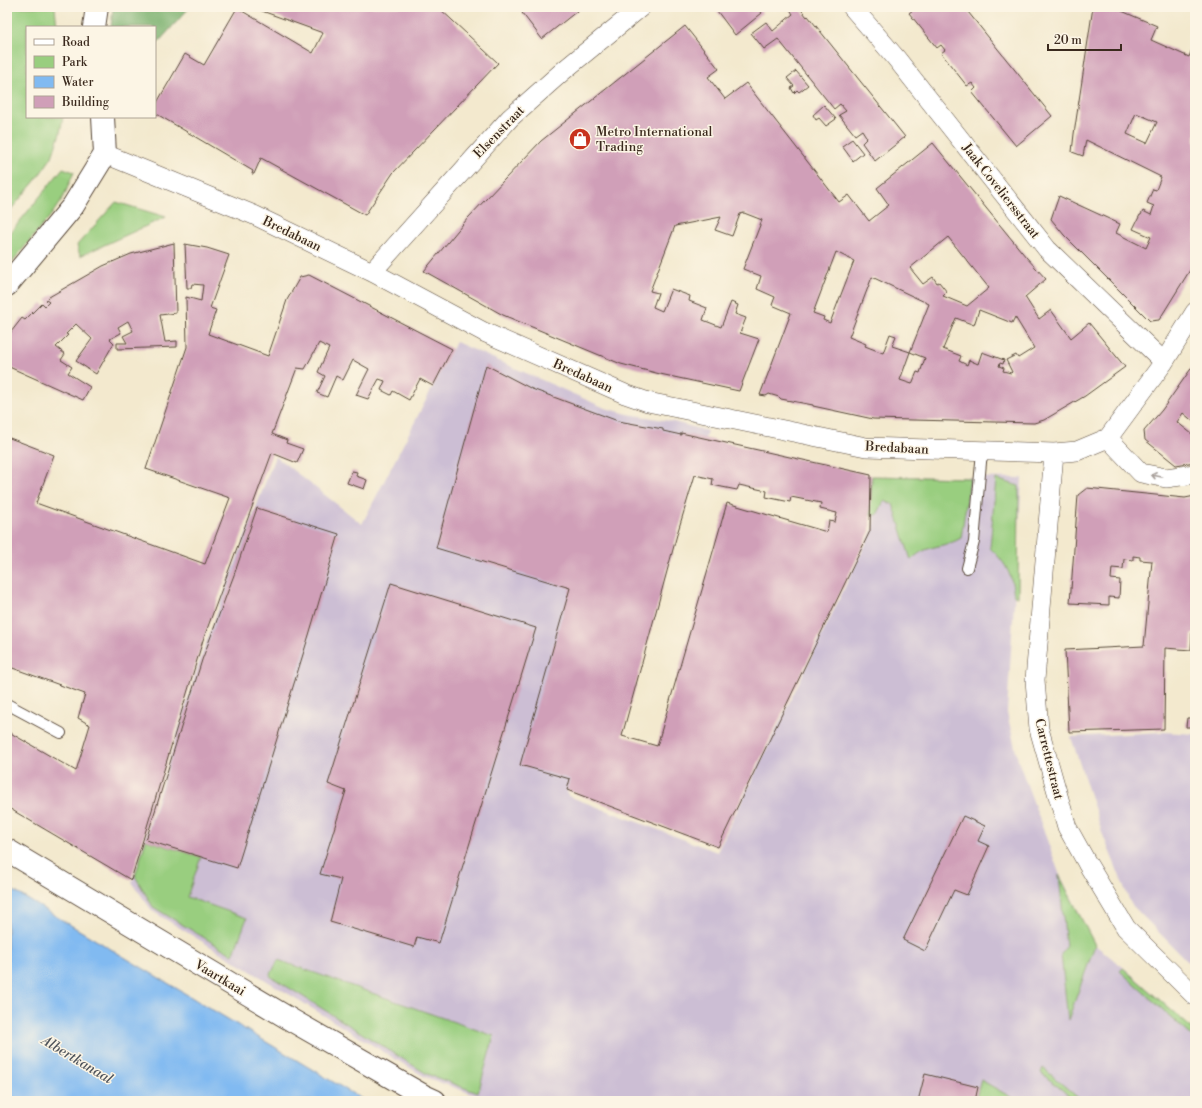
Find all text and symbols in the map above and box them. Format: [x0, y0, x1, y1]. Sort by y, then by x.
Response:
legend [26, 26, 156, 118]
scale bar [1048, 26, 1121, 52]
text: 20 m [1054, 33, 1082, 48]
text: Road [62, 35, 90, 50]
text: Park [62, 55, 88, 70]
text: Water [61, 75, 94, 90]
text: Building [61, 95, 110, 110]
street label: Elsenstraat [470, 102, 528, 161]
place label: Metro International Trading [596, 124, 713, 155]
shop icon: Metro International Trading [567, 126, 593, 152]
street label: Jaak Coveliersstraat [958, 139, 1043, 242]
street label: Bredabaan [259, 212, 324, 255]
street label: Bredabaan [550, 355, 615, 396]
street label: Bredabaan [864, 438, 929, 458]
one-way arrow [1150, 472, 1163, 480]
street label: Carrettestraat [1031, 717, 1067, 802]
street label: Vaartkaai [191, 956, 248, 999]
water label: Albertkanaal [36, 1031, 116, 1089]

